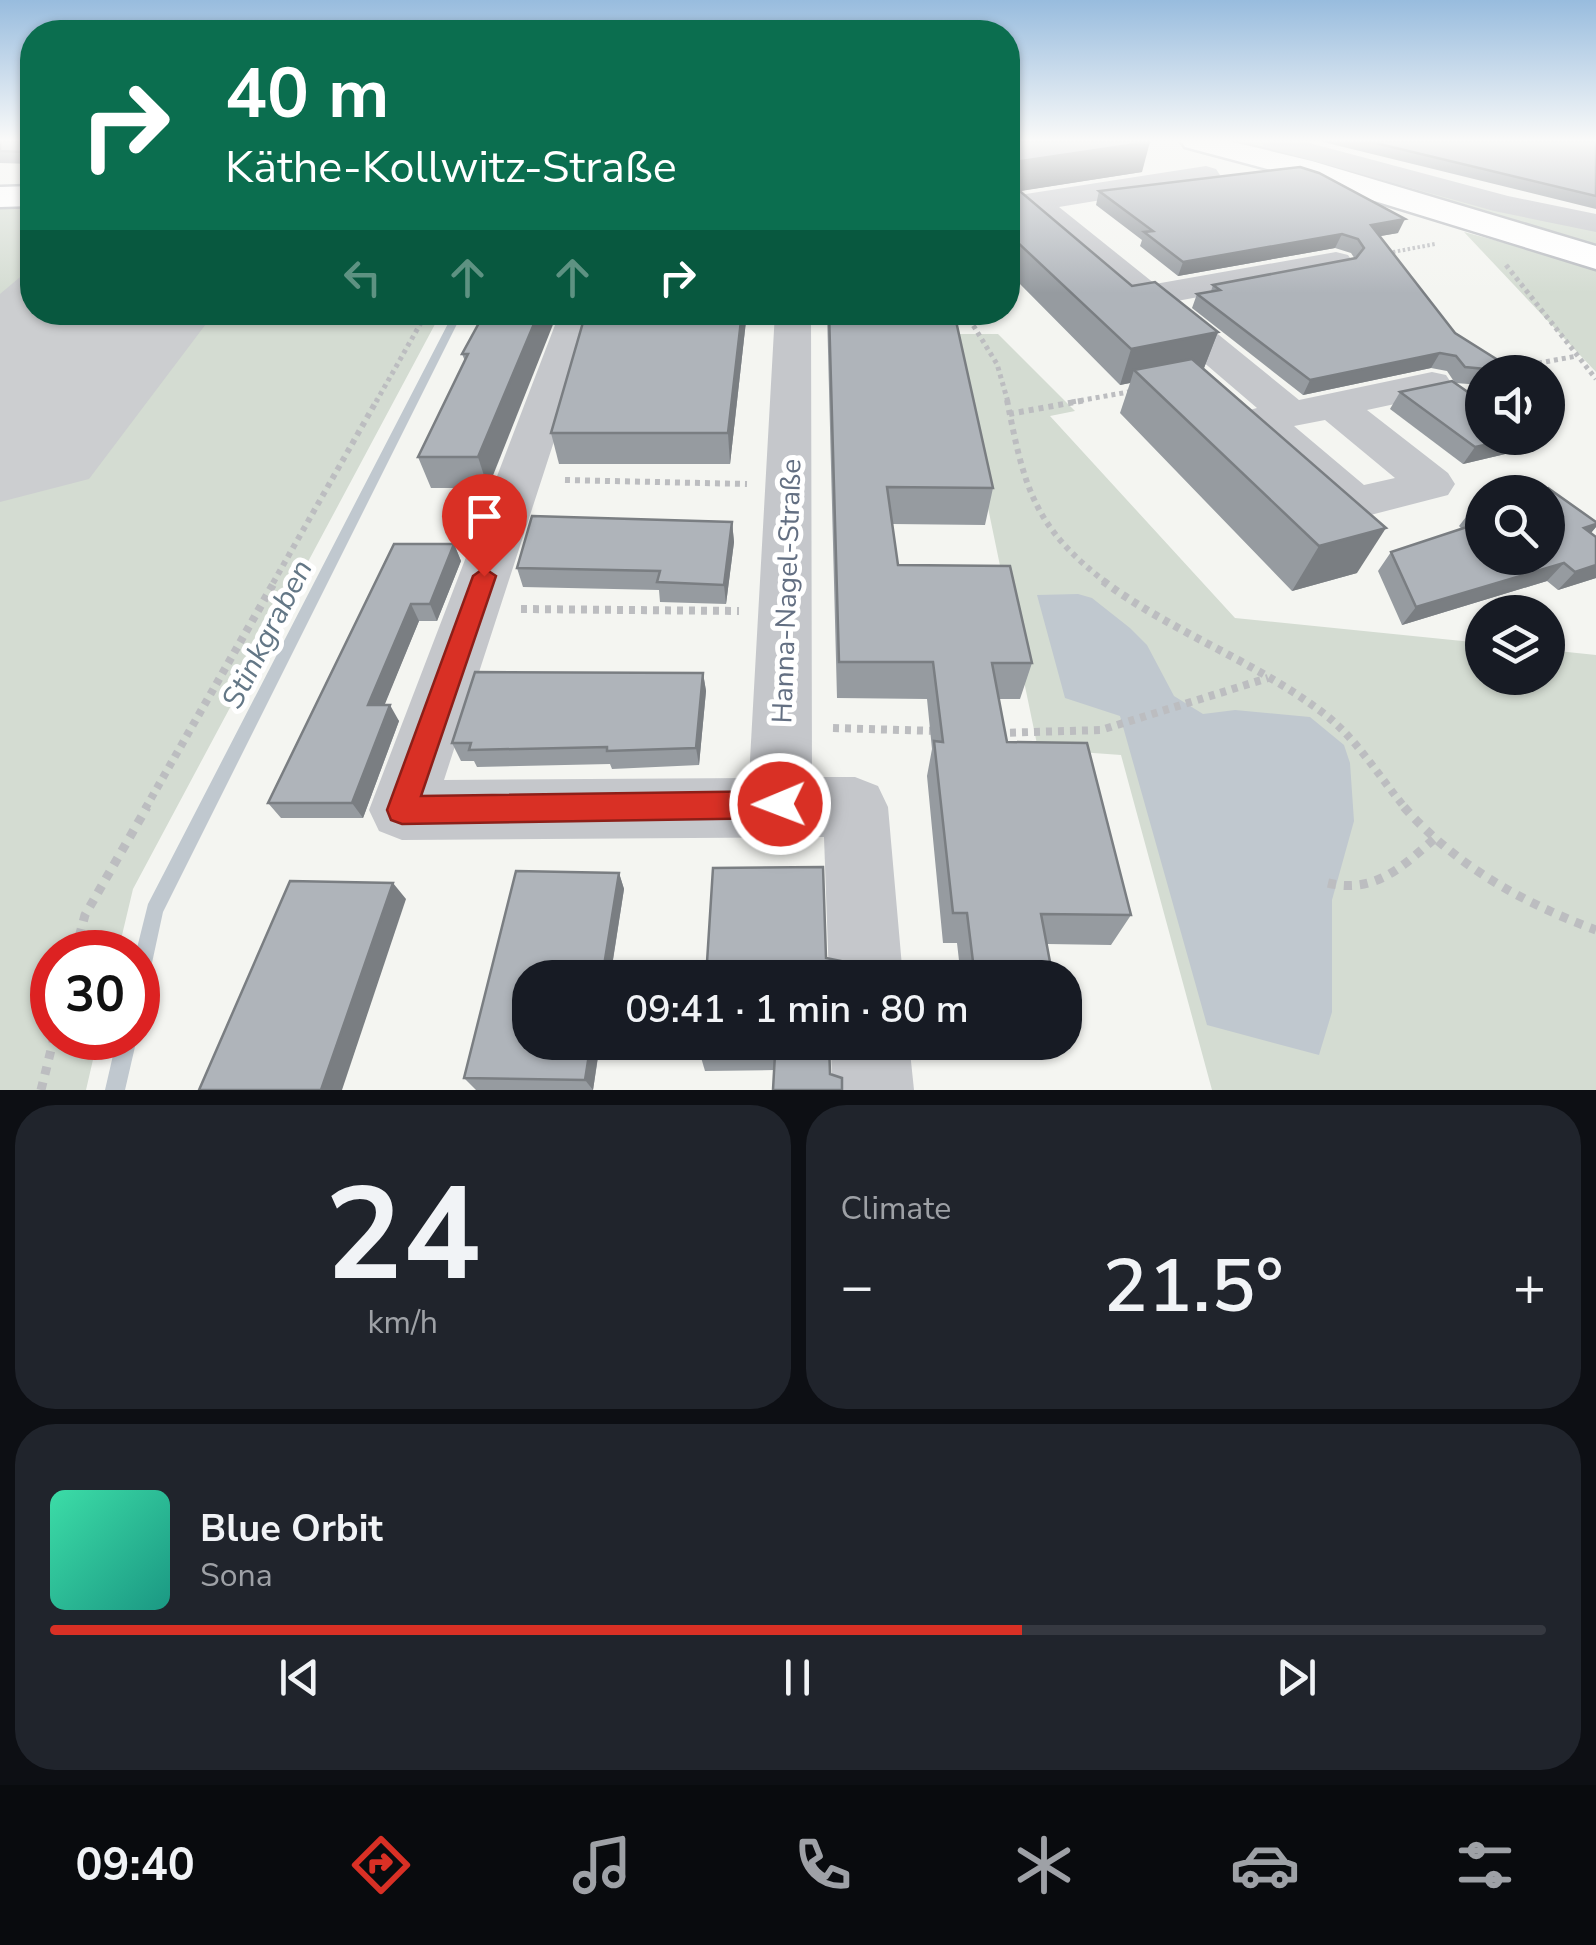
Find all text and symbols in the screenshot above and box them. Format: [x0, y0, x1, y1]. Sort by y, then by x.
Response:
text: 40 m [225, 46, 389, 142]
icon: right [60, 60, 190, 190]
text: Käthe-Kollwitz-Straße [225, 137, 677, 198]
icon: left [335, 250, 390, 305]
icon: ahead [440, 250, 495, 305]
icon: ahead [545, 250, 600, 305]
icon: right [650, 250, 705, 305]
map controls [1465, 355, 1565, 695]
button: sound [1465, 355, 1565, 455]
street label: Hanna-Nagel-Straße [763, 458, 811, 724]
pin [442, 474, 527, 577]
button: search [1465, 475, 1565, 575]
icon: arrive [457, 489, 512, 544]
water label: Stinkgraben [212, 553, 323, 716]
button: layers [1465, 595, 1565, 695]
position arrow [728, 752, 832, 856]
speed limit sign: 30 [30, 930, 160, 1060]
text: 09:41 · 1 min · 80 m [625, 984, 969, 1035]
text: 24 [325, 1147, 481, 1324]
text: Climate [841, 1187, 951, 1230]
text: 21.5° [1103, 1235, 1284, 1337]
text: − [841, 1249, 874, 1324]
text: + [1513, 1249, 1546, 1324]
text: km/h [367, 1301, 438, 1344]
text: Blue Orbit [200, 1503, 383, 1554]
text: Sona [200, 1554, 273, 1597]
icon: previous [272, 1650, 327, 1705]
icon: pause [770, 1650, 825, 1705]
icon: next [1269, 1650, 1324, 1705]
icon: directions [346, 1830, 416, 1900]
icon: music [567, 1830, 637, 1900]
icon: phone [788, 1830, 858, 1900]
icon: climate [1009, 1830, 1079, 1900]
icon: car [1230, 1830, 1300, 1900]
icon: filters [1450, 1830, 1520, 1900]
text: 09:40 [75, 1835, 195, 1896]

